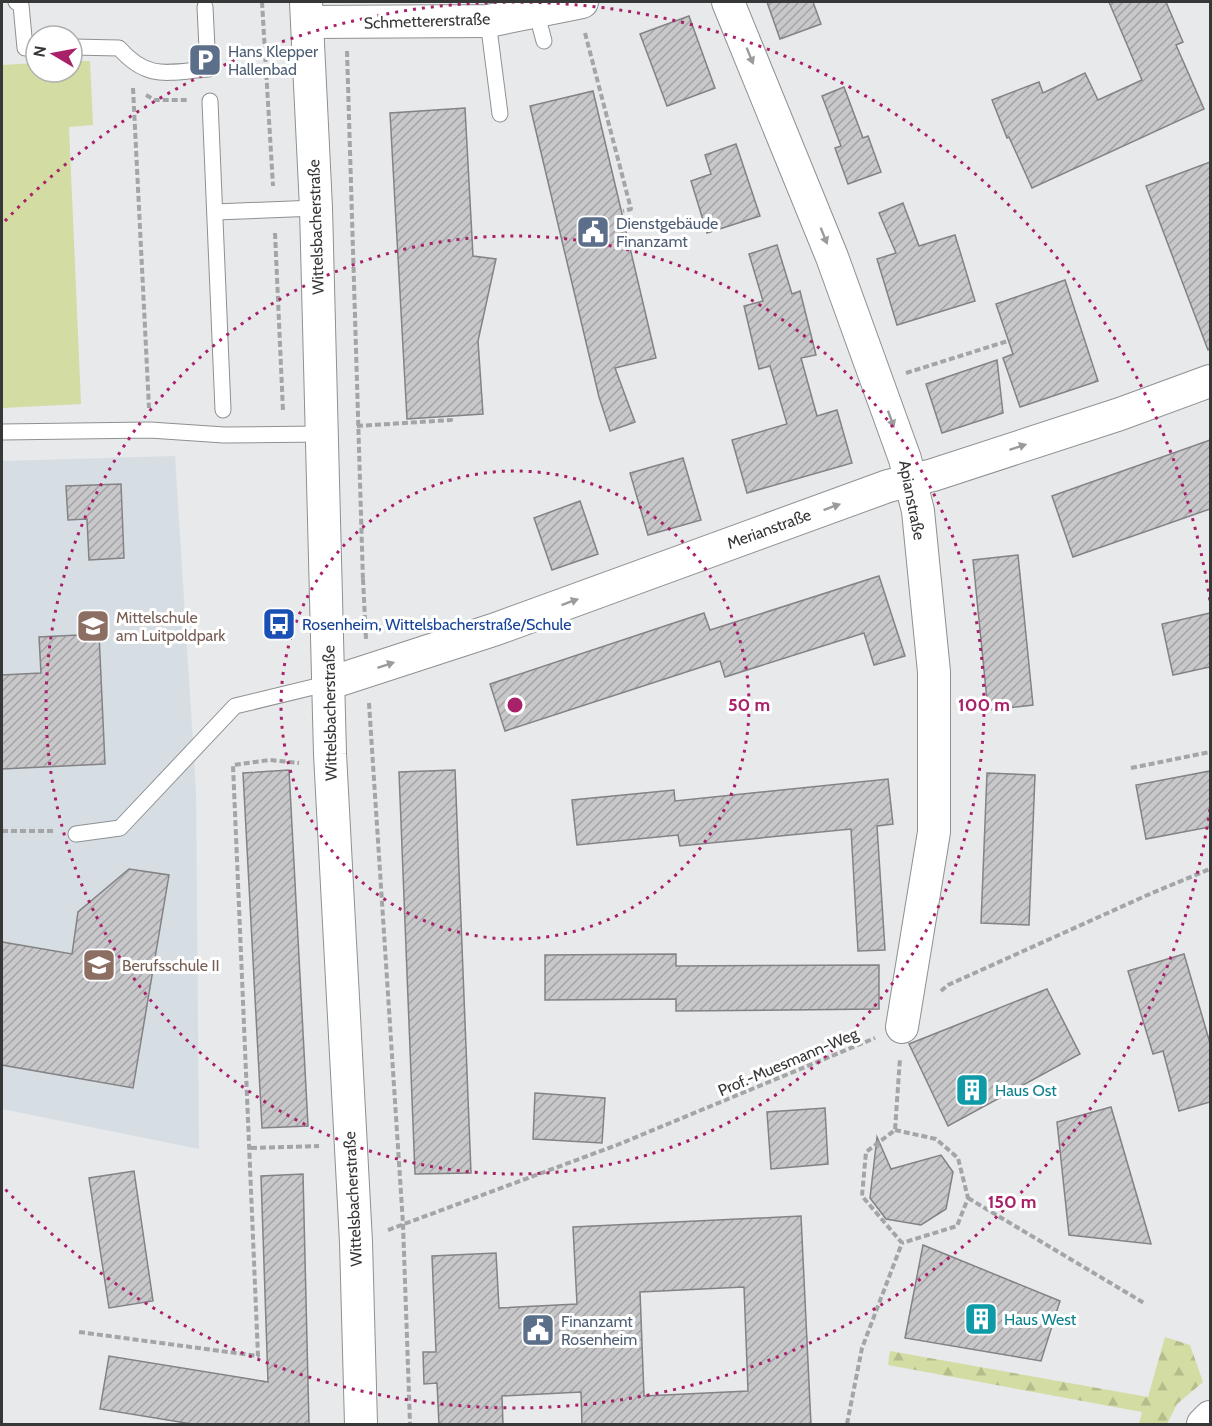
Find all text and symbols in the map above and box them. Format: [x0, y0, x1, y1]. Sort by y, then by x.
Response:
street label: Schmettererstraße [363, 9, 491, 33]
north arrow [24, 24, 84, 84]
parking icon: Hans Klepper Hallenbad [187, 42, 223, 78]
place label: Hans Klepper Hallenbad [228, 42, 319, 79]
text: N [29, 44, 50, 59]
one-way arrow [745, 47, 755, 65]
street label: Wittelsbacherstraße [304, 159, 328, 295]
public building icon: Dienstgebäude Finanzamt [575, 214, 611, 250]
place label: Dienstgebäude Finanzamt [616, 214, 718, 251]
one-way arrow [820, 227, 829, 245]
one-way arrow [886, 410, 896, 428]
one-way arrow [1009, 442, 1027, 452]
street label: Apianstraße [895, 459, 929, 541]
one-way arrow [823, 501, 841, 511]
street label: Merianstraße [724, 505, 814, 553]
one-way arrow [561, 597, 579, 606]
bus stop icon: Rosenheim, Wittelsbacherstraße/Schule [261, 606, 297, 642]
school or university icon: Mittelschule am Luitpoldpark [75, 608, 111, 644]
place label: Mittelschule am Luitpoldpark [116, 608, 226, 645]
place label: Rosenheim, Wittelsbacherstraße/Schule [302, 615, 571, 634]
street label: Wittelsbacherstraße [319, 645, 341, 781]
one-way arrow [377, 660, 395, 670]
text: 50 m [728, 694, 770, 716]
text: 100 m [958, 694, 1010, 716]
centre of rings [505, 695, 525, 715]
school or university icon: Berufsschule II [81, 947, 117, 983]
place label: Berufsschule II [122, 956, 220, 975]
street label: Prof.-Muesmann-Weg [715, 1023, 862, 1100]
building icon: Haus Ost [954, 1072, 990, 1108]
place label: Haus Ost [995, 1081, 1057, 1100]
street label: Wittelsbacherstraße [340, 1131, 366, 1267]
text: 150 m [988, 1191, 1036, 1213]
building icon: Haus West [963, 1301, 999, 1337]
place label: Haus West [1004, 1310, 1077, 1329]
public building icon: Finanzamt Rosenheim [520, 1312, 556, 1348]
place label: Finanzamt Rosenheim [561, 1312, 637, 1349]

